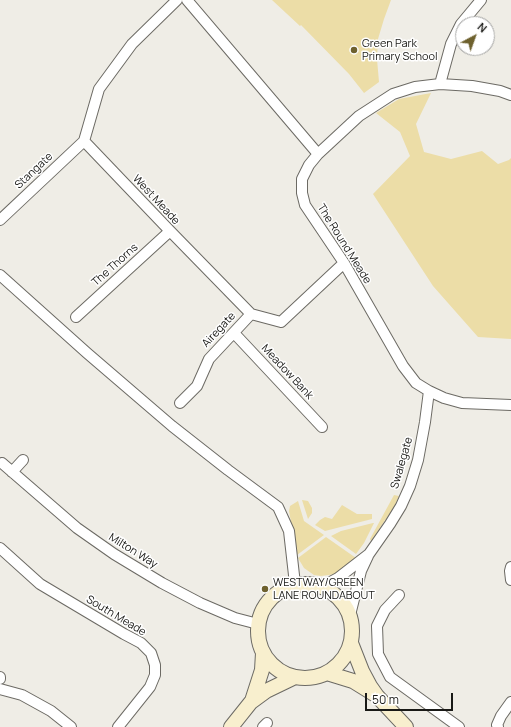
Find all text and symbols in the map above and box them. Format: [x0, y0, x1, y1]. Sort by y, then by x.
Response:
north arrow [455, 16, 495, 56]
text: N [475, 19, 490, 36]
place label: Green Park Primary School [362, 37, 437, 63]
marker: Green Park Primary School [349, 45, 359, 55]
street label: Stangate [12, 150, 56, 192]
street label: West Meade [130, 172, 182, 228]
street label: The Round Meade [314, 202, 374, 286]
street label: The Thorns [89, 241, 141, 289]
street label: Airegate [199, 310, 239, 350]
street label: Meadow Bank [258, 342, 316, 402]
street label: Swalegate [388, 436, 416, 490]
street label: Milton Way [106, 531, 160, 571]
place label: WESTWAY/GREEN LANE ROUNDABOUT [273, 576, 375, 602]
marker: WESTWAY/GREEN LANE ROUNDABOUT [260, 584, 270, 594]
street label: South Meade [84, 593, 148, 639]
scale bar [367, 685, 455, 711]
text: 50 m [372, 691, 399, 708]

